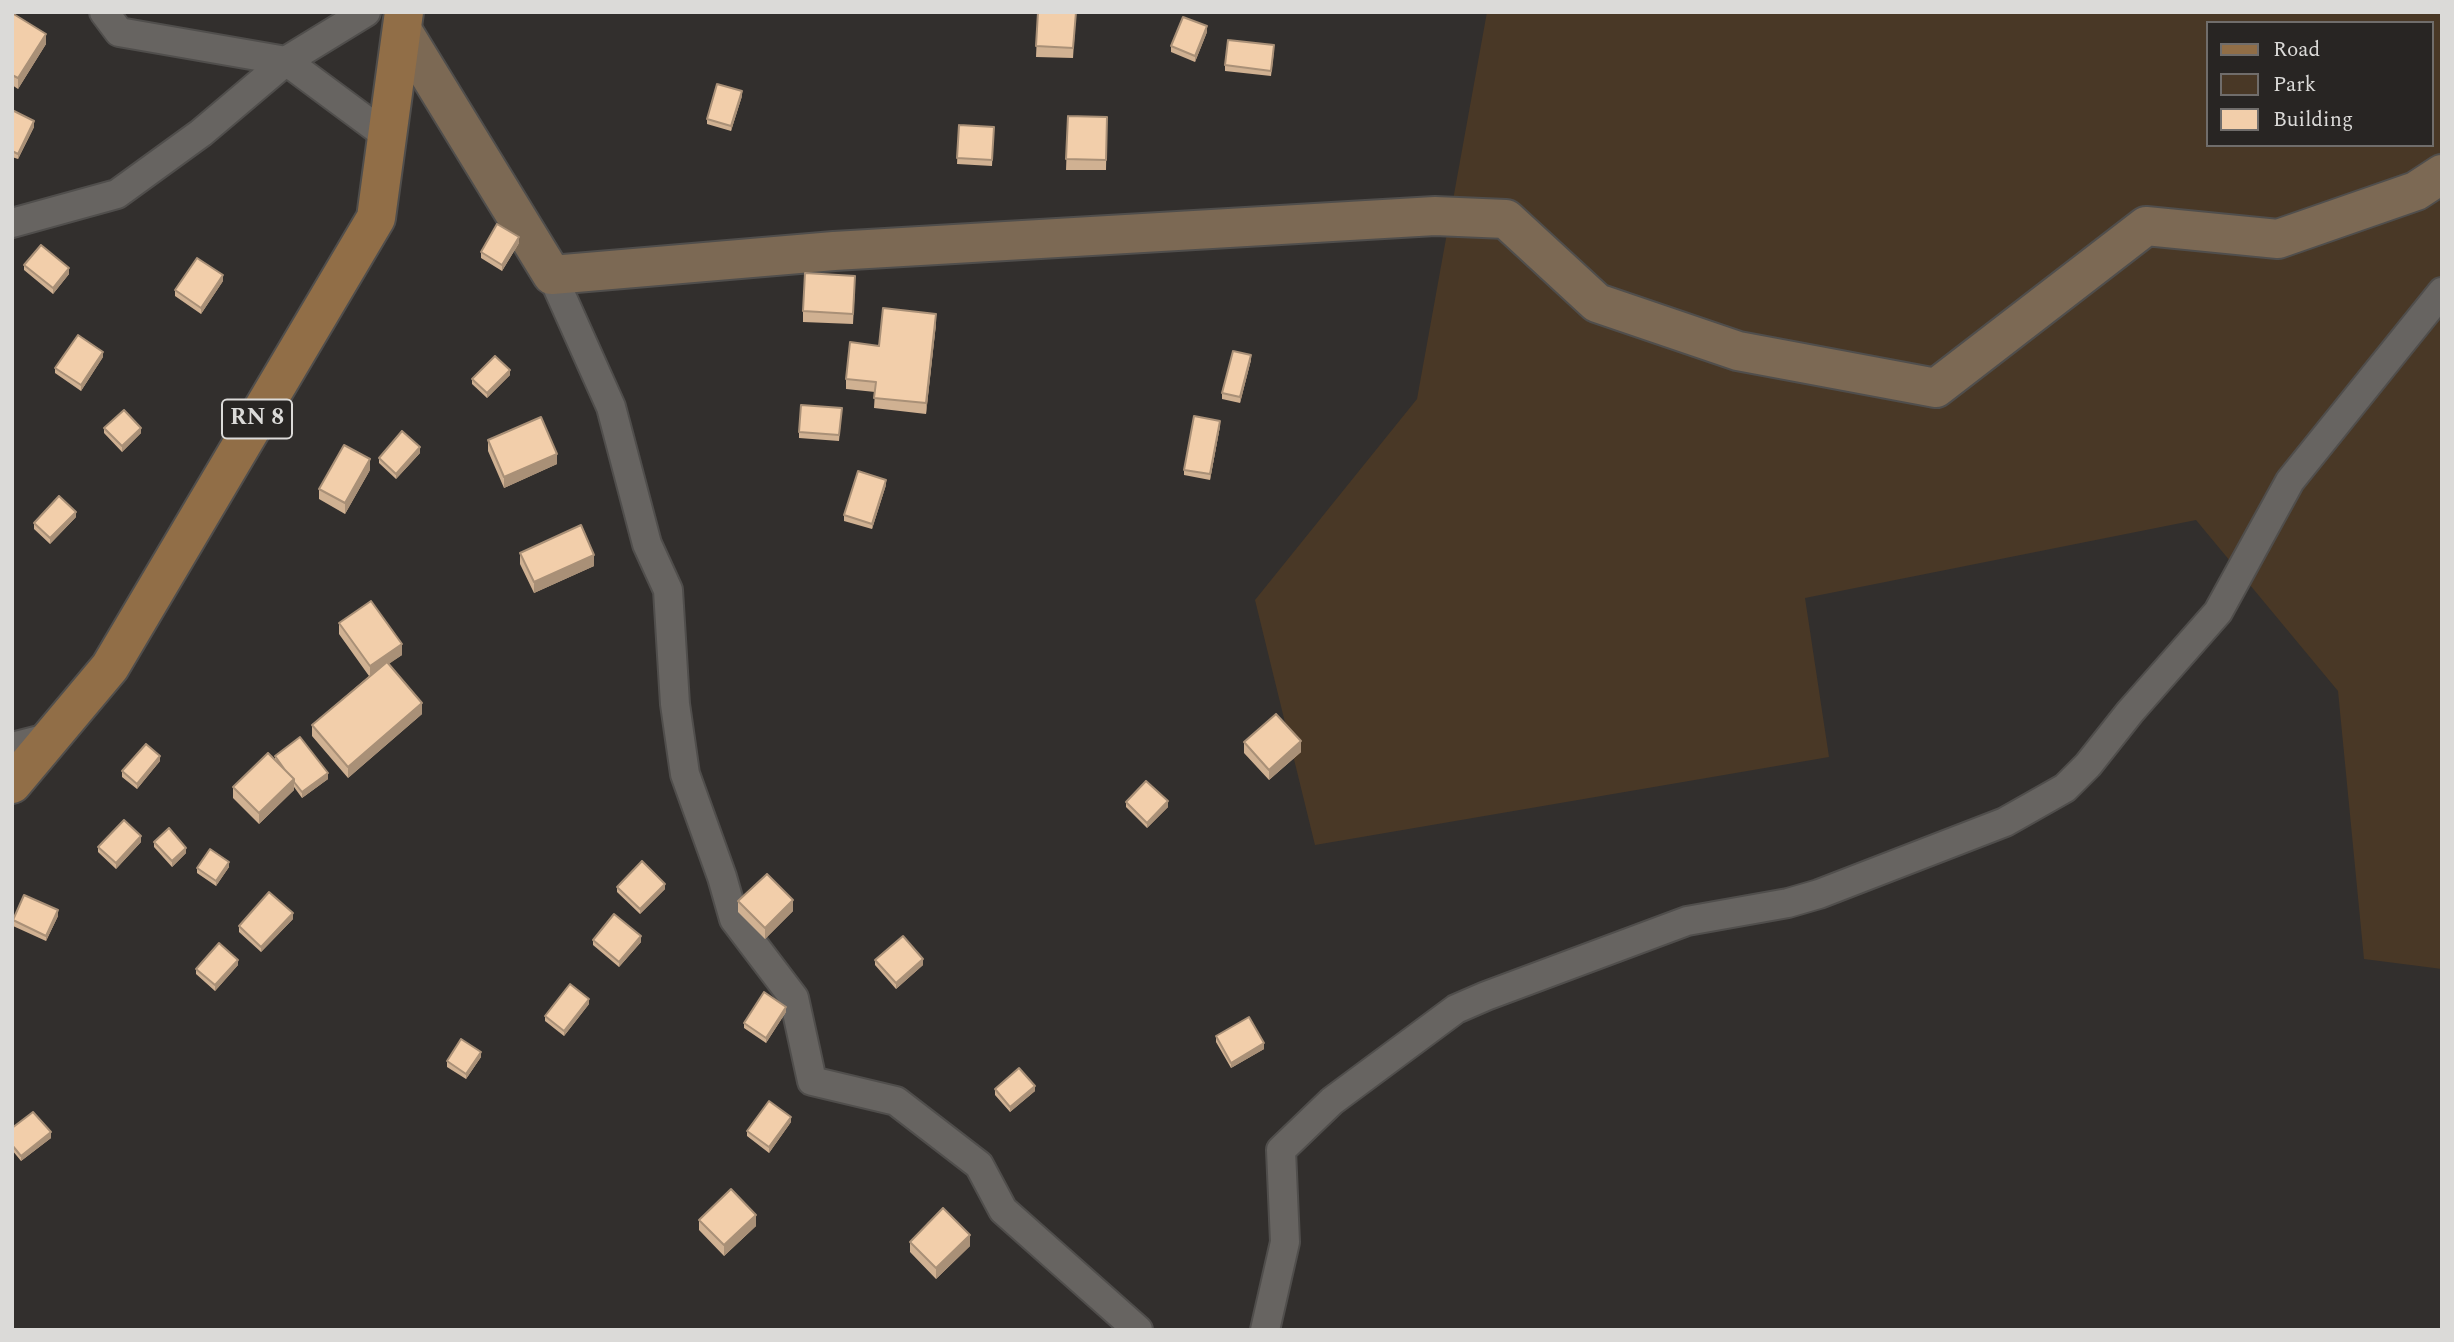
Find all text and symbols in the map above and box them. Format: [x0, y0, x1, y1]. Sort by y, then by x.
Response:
legend [2206, 21, 2433, 147]
text: Road [2273, 34, 2320, 66]
text: Park [2273, 69, 2316, 101]
text: Building [2273, 104, 2353, 136]
road number: RN 8 [222, 400, 292, 438]

